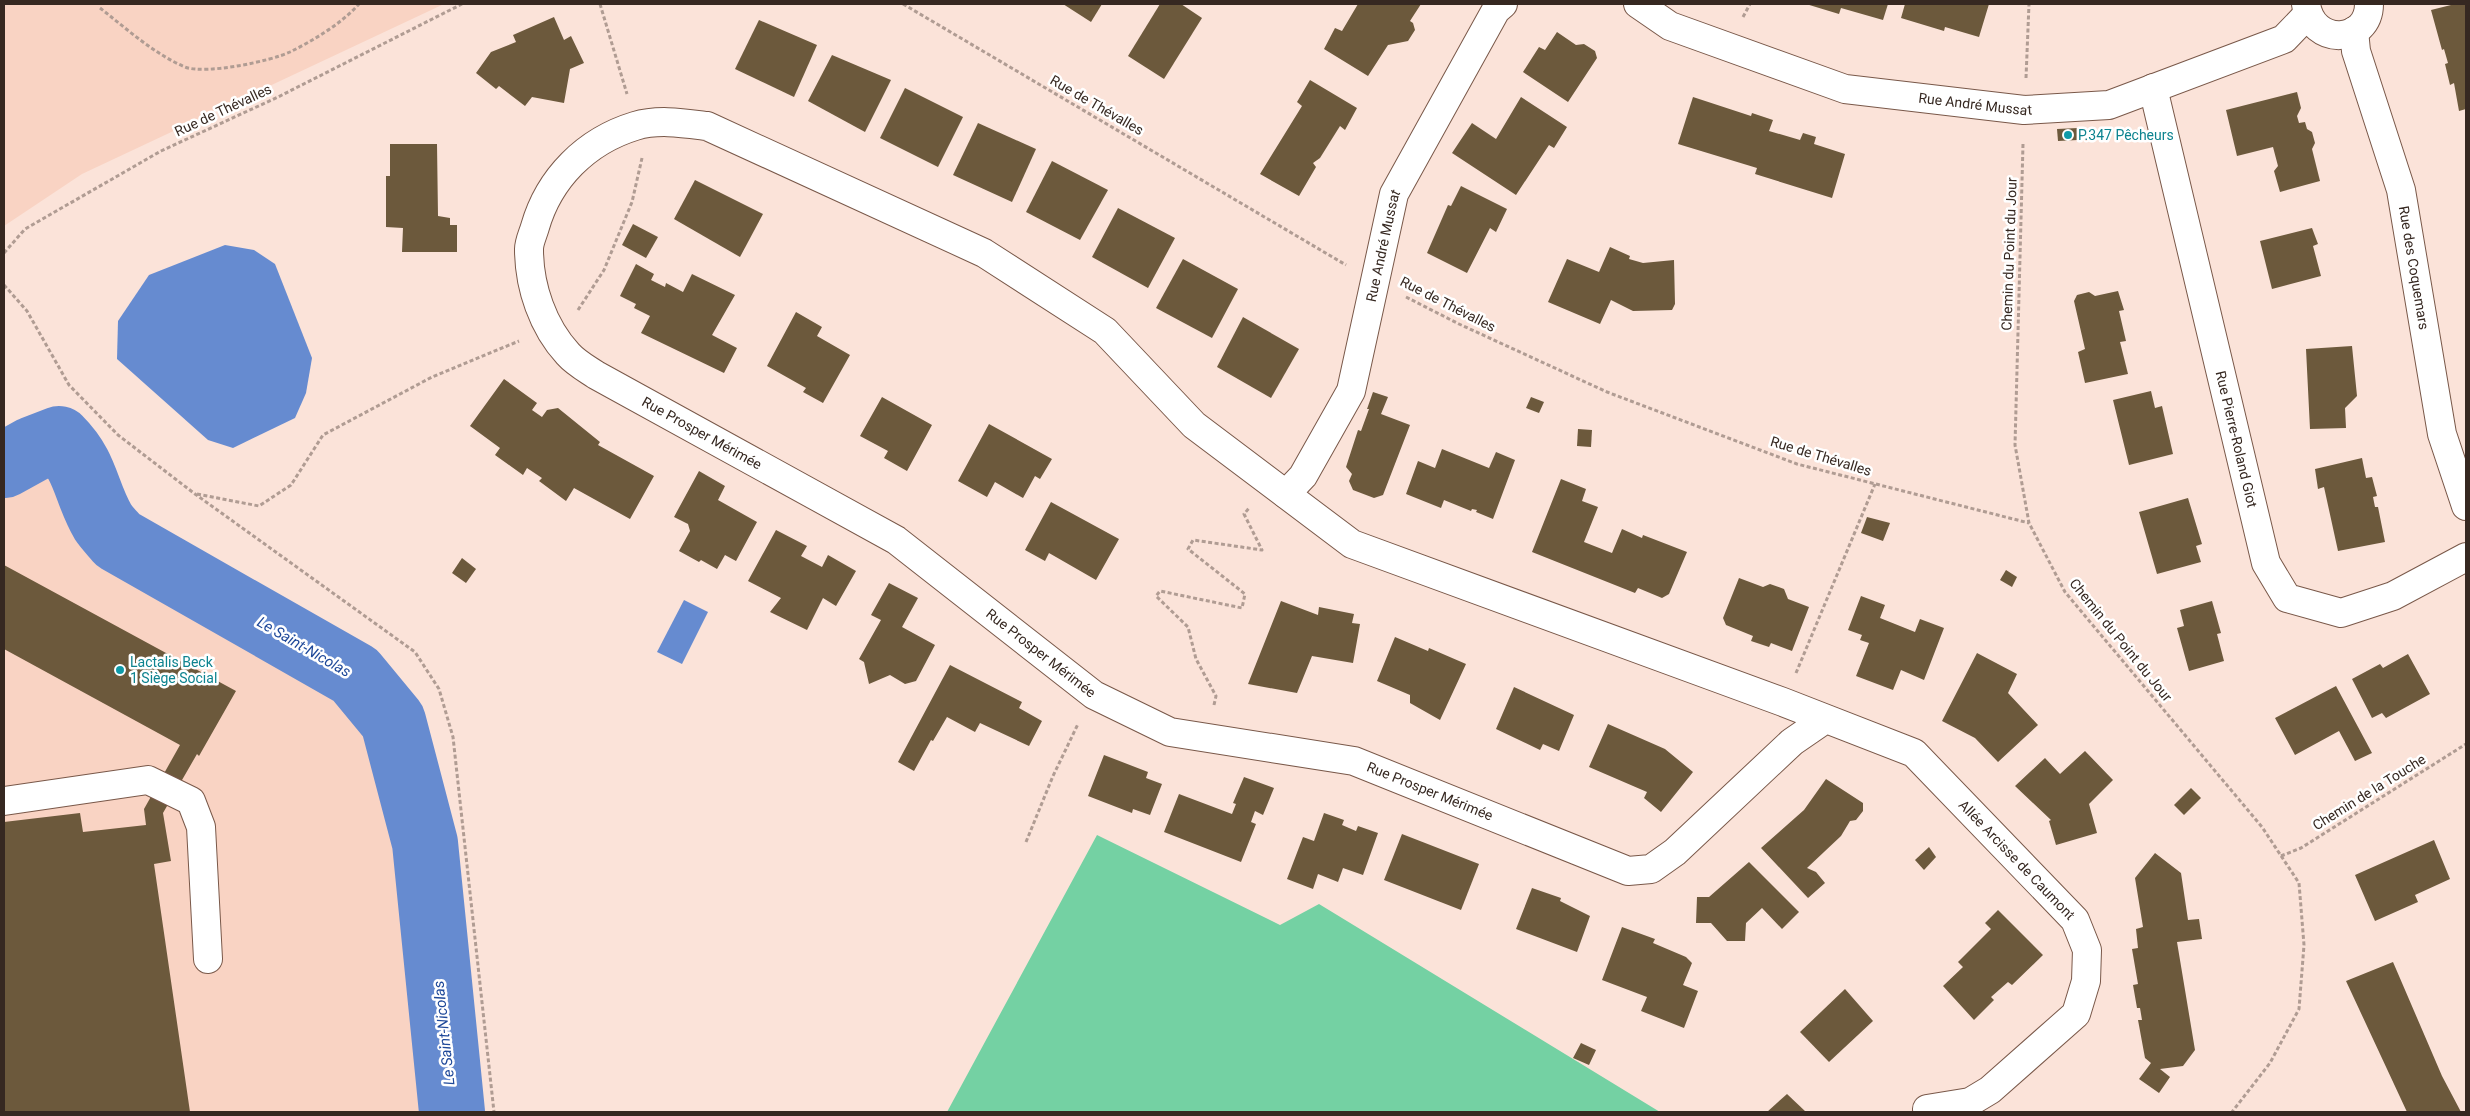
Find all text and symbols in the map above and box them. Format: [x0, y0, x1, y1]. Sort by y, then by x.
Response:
street label: Rue de Thévalles [1048, 72, 1146, 138]
street label: Rue de Thévalles [172, 81, 274, 139]
street label: Rue André Mussat [1918, 90, 2033, 118]
place label: P.347 Pêcheurs [2078, 127, 2174, 143]
marker: P.347 Pêcheurs [2062, 129, 2074, 141]
street label: Chemin du Point du Jour [1998, 177, 2020, 331]
street label: Rue André Mussat [1363, 186, 1403, 303]
street label: Rue des Coquemars [2396, 205, 2432, 331]
street label: Rue de Thévalles [1398, 273, 1498, 335]
street label: Rue Pierre-Roland Giot [2213, 369, 2261, 510]
street label: Rue Prosper Mérimée [639, 393, 765, 473]
street label: Rue de Thévalles [1768, 433, 1874, 479]
street label: Chemin du Point du Jour [2067, 575, 2176, 705]
street label: Rue Prosper Mérimée [983, 605, 1099, 701]
water label: Le Saint-Nicolas [254, 613, 354, 681]
place label: Lactalis Beck 1 Siège Social [130, 654, 217, 686]
marker: Lactalis Beck 1 Siège Social [114, 664, 126, 676]
street label: Chemin de la Touche [2310, 751, 2428, 833]
street label: Rue Prosper Mérimée [1365, 758, 1495, 824]
street label: Allée Arcisse de Caumont [1956, 797, 2079, 923]
water label: Le Saint-Nicolas [430, 980, 458, 1086]

